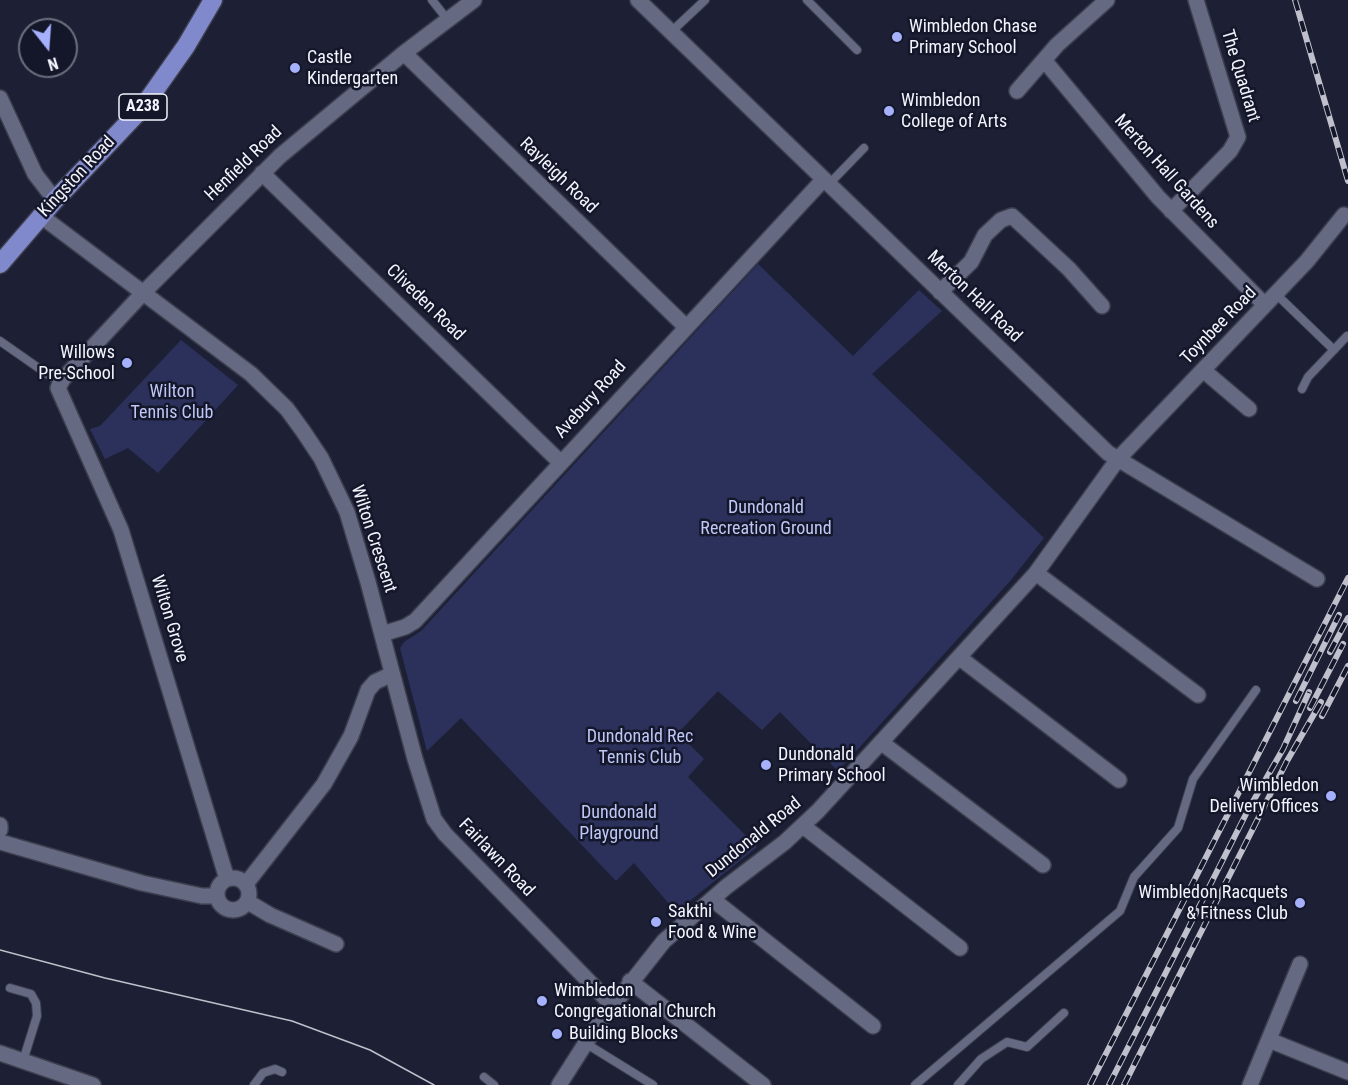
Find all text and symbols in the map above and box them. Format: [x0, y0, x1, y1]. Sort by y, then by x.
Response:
place label: Wimbledon Chase Primary School [909, 16, 1037, 58]
north arrow [18, 18, 78, 78]
street label: The Quadrant [1216, 27, 1264, 125]
marker: Wimbledon Chase Primary School [890, 30, 904, 44]
place label: Castle Kindergarten [307, 47, 398, 90]
text: N [45, 53, 60, 74]
marker: Castle Kindergarten [288, 61, 302, 75]
place label: Wimbledon College of Arts [901, 90, 1007, 132]
road number: A238 [119, 94, 167, 120]
marker: Wimbledon College of Arts [882, 104, 896, 118]
street label: Merton Hall Gardens [1109, 111, 1223, 233]
street label: Henfield Road [201, 122, 287, 206]
street label: Kingston Road [34, 132, 120, 222]
street label: Rayleigh Road [515, 133, 601, 219]
street label: Merton Hall Road [922, 246, 1026, 348]
street label: Cliveden Road [381, 260, 469, 346]
street label: Toynbee Road [1177, 283, 1261, 369]
place label: Willows Pre-School [38, 342, 115, 385]
marker: Willows Pre-School [120, 356, 134, 370]
street label: Avebury Road [551, 357, 631, 443]
park label: Wilton Tennis Club [131, 381, 213, 424]
street label: Wilton Crescent [345, 482, 401, 596]
park label: Dundonald Recreation Ground [700, 497, 832, 540]
street label: Wilton Grove [146, 573, 192, 665]
park label: Dundonald Rec Tennis Club [587, 726, 693, 768]
place label: Dundonald Primary School [778, 744, 886, 786]
marker: Dundonald Primary School [759, 758, 773, 772]
place label: Wimbledon Delivery Offices [1210, 775, 1319, 818]
marker: Wimbledon Delivery Offices [1324, 789, 1338, 803]
street label: Dundonald Road [702, 793, 806, 883]
park label: Dundonald Playground [579, 802, 659, 844]
street label: Fairlawn Road [453, 815, 539, 901]
place label: Wimbledon Racquets & Fitness Club [1138, 882, 1288, 924]
marker: Wimbledon Racquets & Fitness Club [1293, 896, 1307, 910]
place label: Sakthi Food & Wine [668, 901, 757, 944]
marker: Sakthi Food & Wine [649, 915, 663, 929]
place label: Wimbledon Congregational Church [554, 980, 716, 1022]
marker: Wimbledon Congregational Church [535, 994, 549, 1008]
place label: Building Blocks [569, 1023, 678, 1045]
marker: Building Blocks [550, 1027, 564, 1041]

